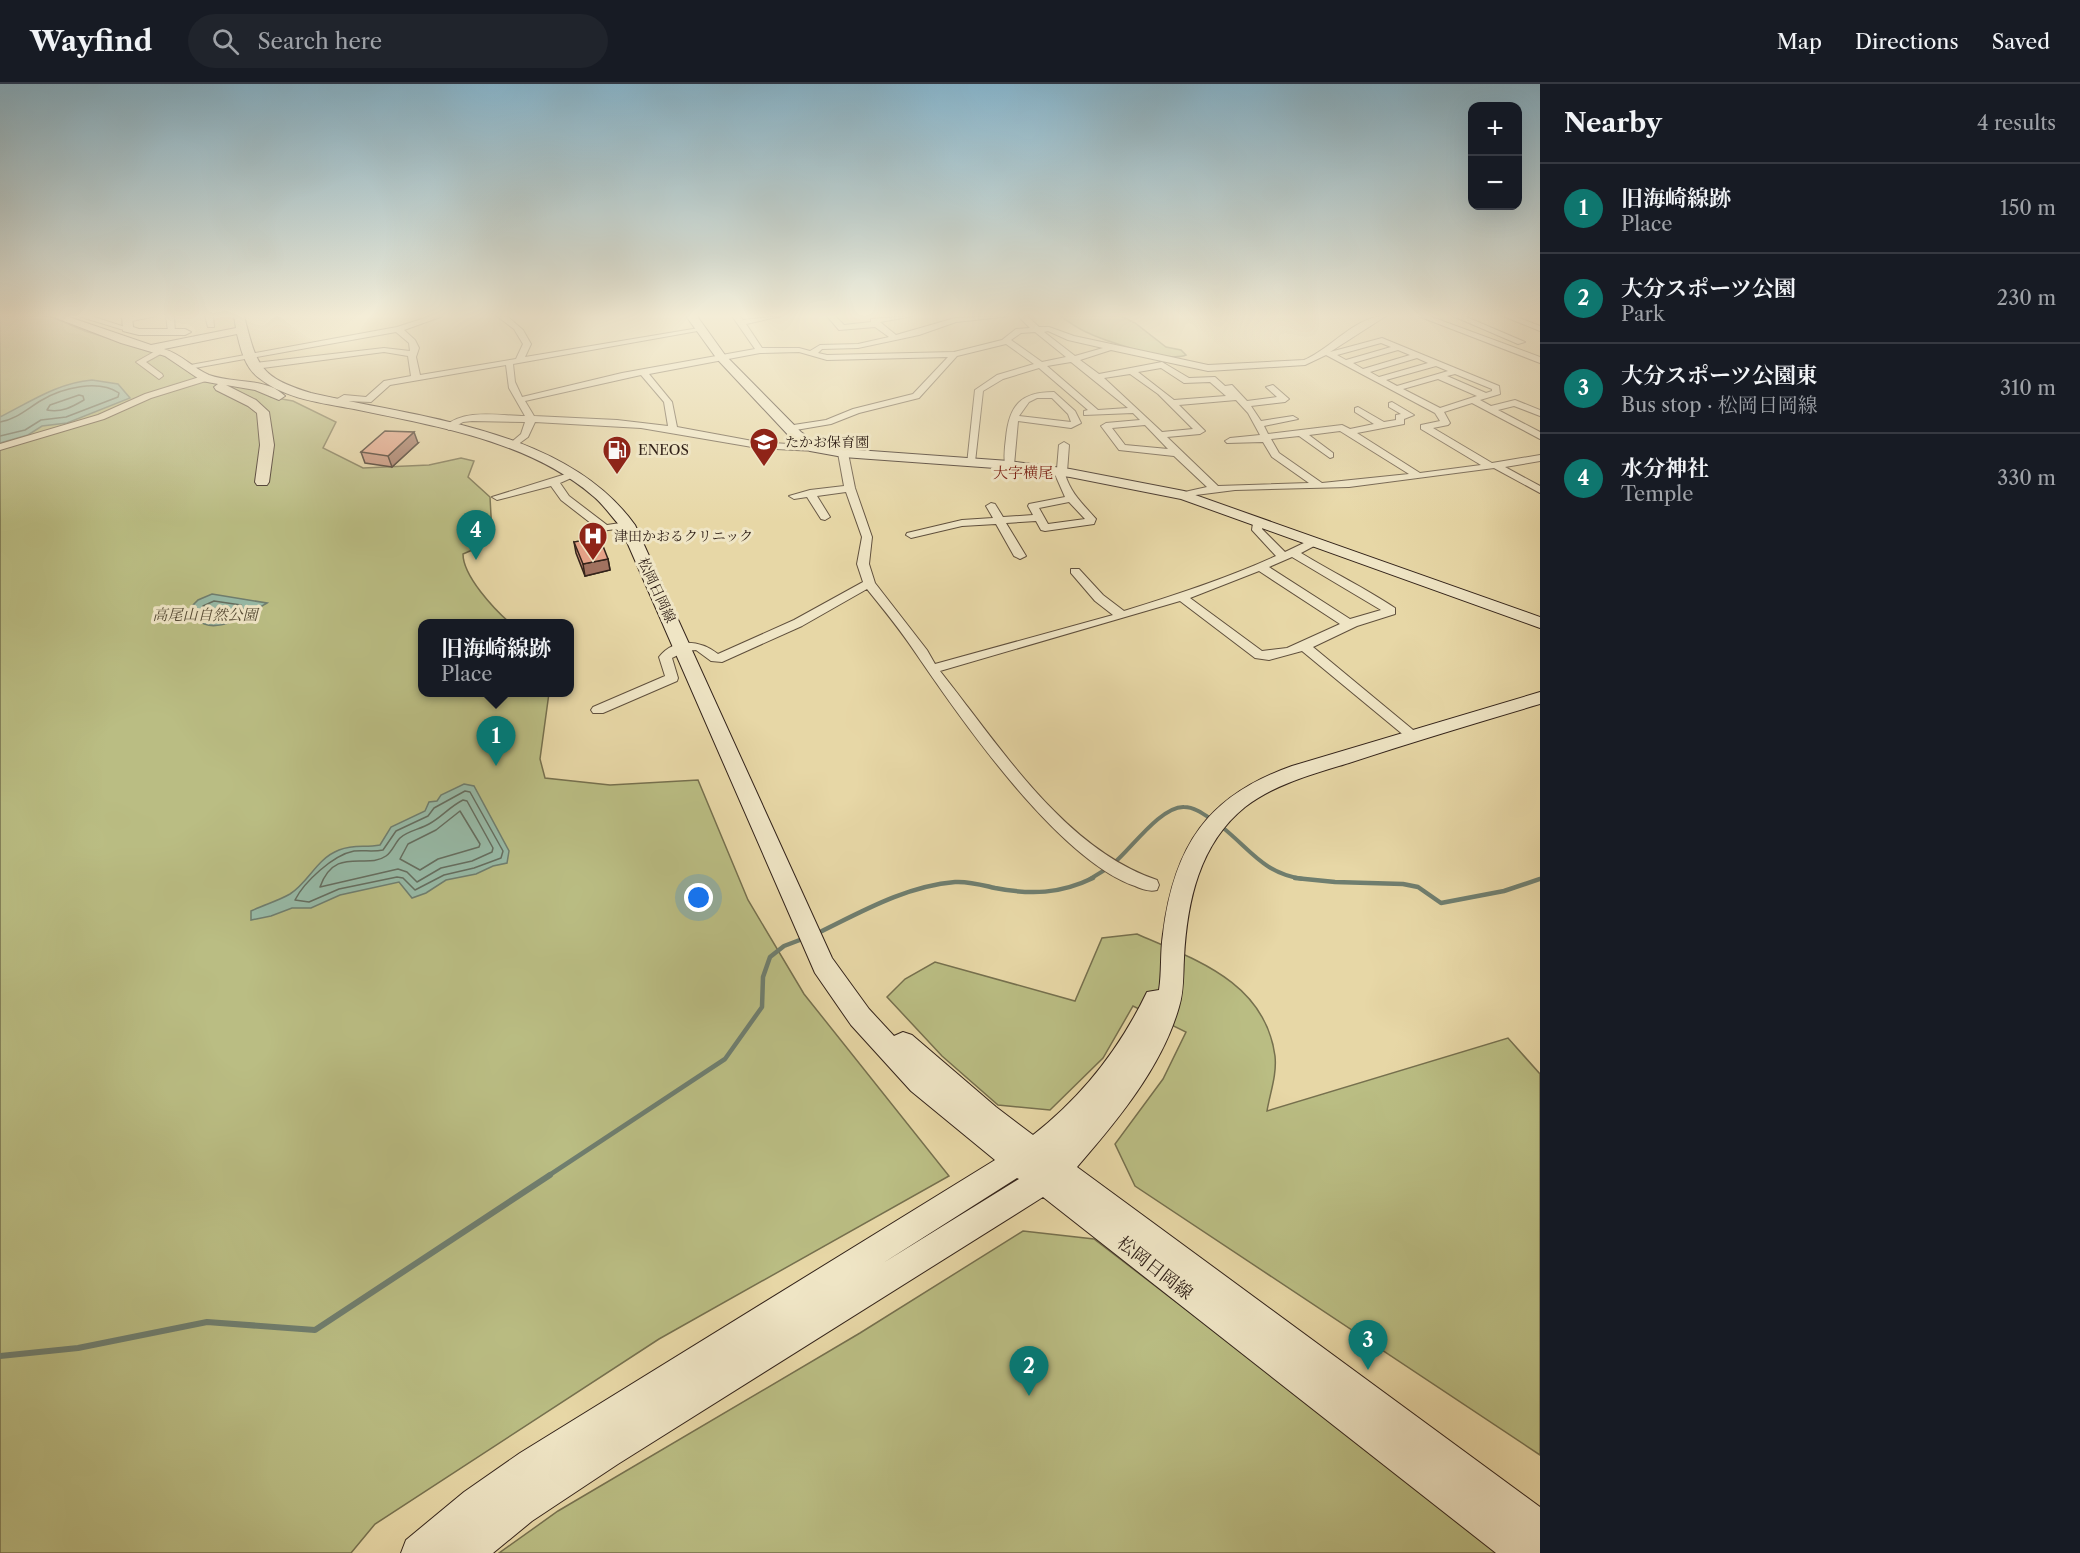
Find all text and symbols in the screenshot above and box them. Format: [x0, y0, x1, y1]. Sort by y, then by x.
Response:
search box [188, 14, 608, 68]
text: Wayfind [30, 24, 152, 58]
icon: search [209, 25, 242, 58]
text: Search here [257, 28, 382, 55]
text: Map [1777, 29, 1822, 54]
text: Directions [1855, 29, 1959, 54]
text: Saved [1992, 29, 2050, 54]
map controls [1468, 102, 1522, 210]
button: + [1468, 102, 1522, 156]
text: Nearby [1564, 107, 1662, 139]
text: 4 results [1977, 111, 2056, 135]
button: − [1468, 156, 1522, 210]
text: 旧海崎線跡 [1621, 185, 1731, 212]
text: 1 [1579, 196, 1588, 220]
text: 150 m [2000, 196, 2056, 220]
text: Place [1621, 212, 1672, 236]
text: 大分スポーツ公園 [1621, 275, 1796, 302]
text: 2 [1578, 286, 1589, 310]
text: 230 m [1997, 286, 2056, 310]
text: Park [1621, 302, 1664, 326]
text: 大分スポーツ公園東 [1621, 362, 1818, 389]
text: 3 [1578, 376, 1589, 400]
text: 310 m [2000, 376, 2056, 400]
text: Bus stop · 松岡日岡線 [1621, 393, 1818, 417]
school or university icon: たかお保育園 [748, 426, 780, 468]
place label: たかお保育園 [785, 433, 869, 451]
fuel station icon: ENEOS [601, 434, 633, 476]
place label: ENEOS [638, 441, 689, 459]
text: 水分神社 [1621, 455, 1709, 482]
district label: 大字横尾 [993, 463, 1053, 482]
text: 4 [1578, 466, 1589, 490]
text: 330 m [1997, 466, 2056, 490]
text: Temple [1621, 482, 1693, 506]
pin: 4 [456, 510, 496, 560]
hospital icon: 津田かおるクリニック [577, 520, 609, 562]
place label: 津田かおるクリニック [614, 527, 753, 545]
street label: 松岡日岡線 [634, 554, 680, 626]
park label: 高尾山自然公園 [152, 605, 260, 624]
popup [418, 619, 574, 697]
text: 旧海崎線跡 [441, 635, 551, 662]
text: Place [441, 662, 492, 686]
pin: 1 [476, 716, 516, 766]
your location [684, 883, 713, 912]
street label: 松岡日岡線 [1113, 1232, 1197, 1304]
pin: 3 [1348, 1320, 1388, 1370]
pin: 2 [1010, 1346, 1048, 1396]

